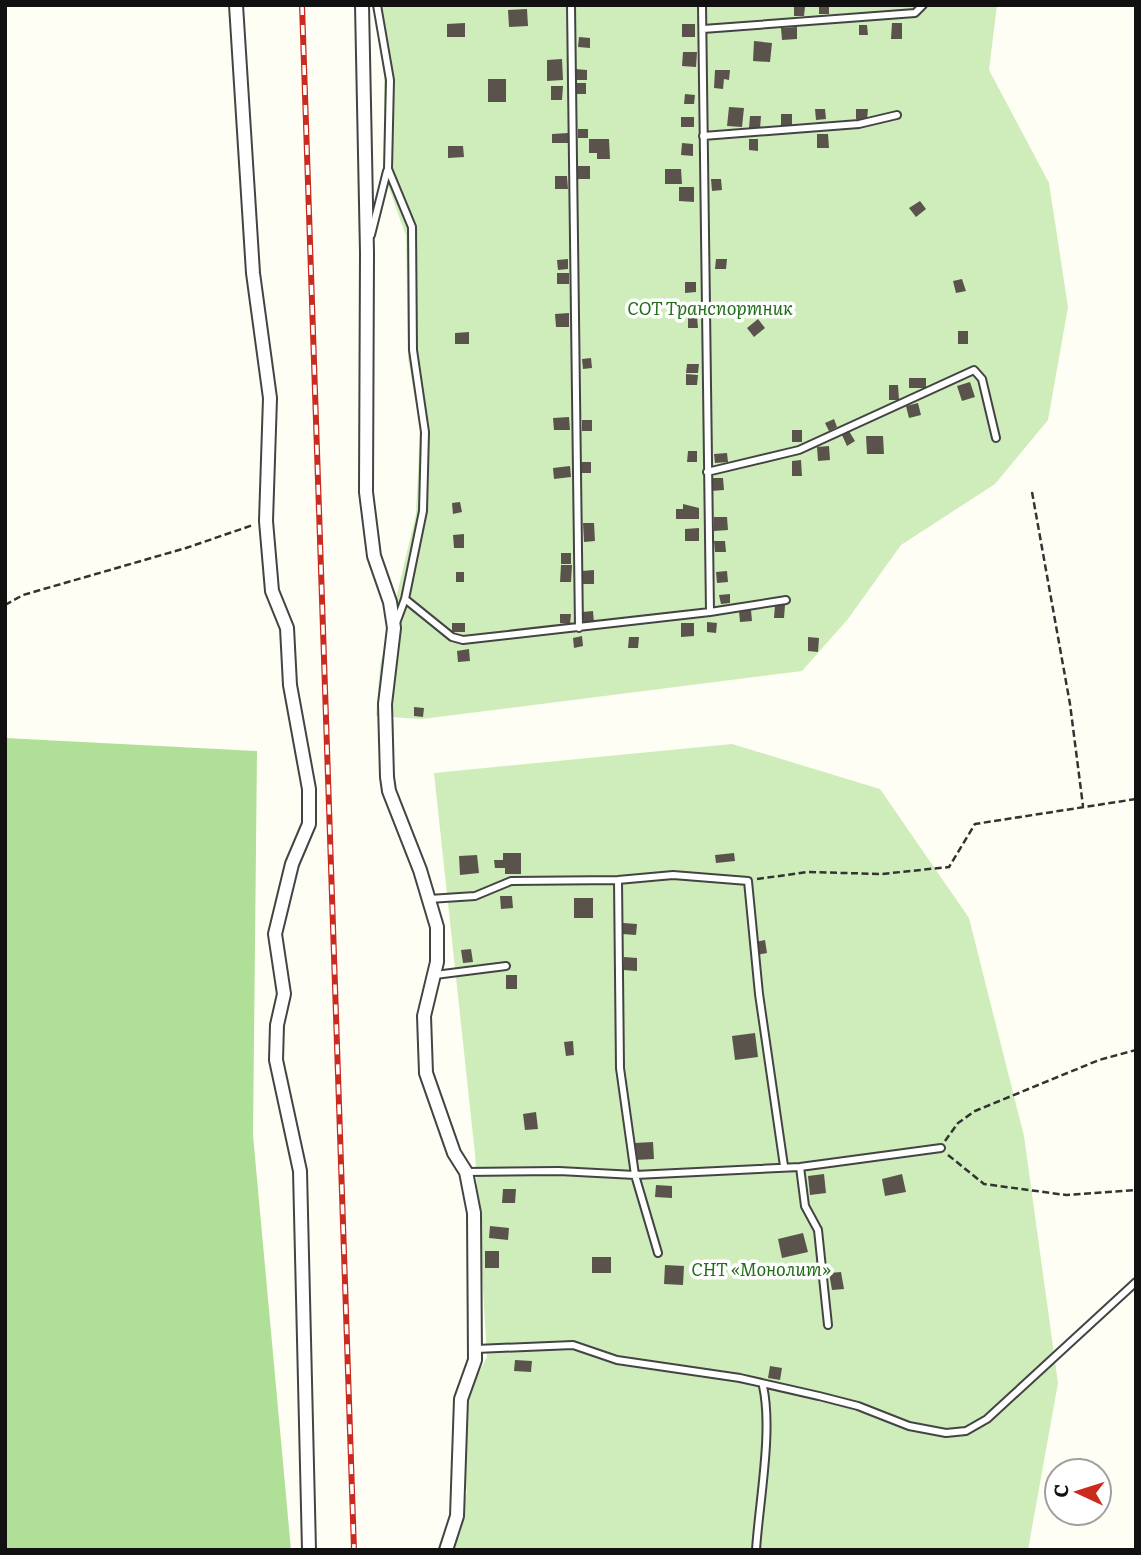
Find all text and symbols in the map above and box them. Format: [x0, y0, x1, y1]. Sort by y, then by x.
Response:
park label: СОТ Транспортник [627, 294, 793, 321]
park label: СНТ «Монолит» [691, 1255, 831, 1282]
north arrow [1043, 1457, 1113, 1527]
text: С [1046, 1483, 1074, 1498]

